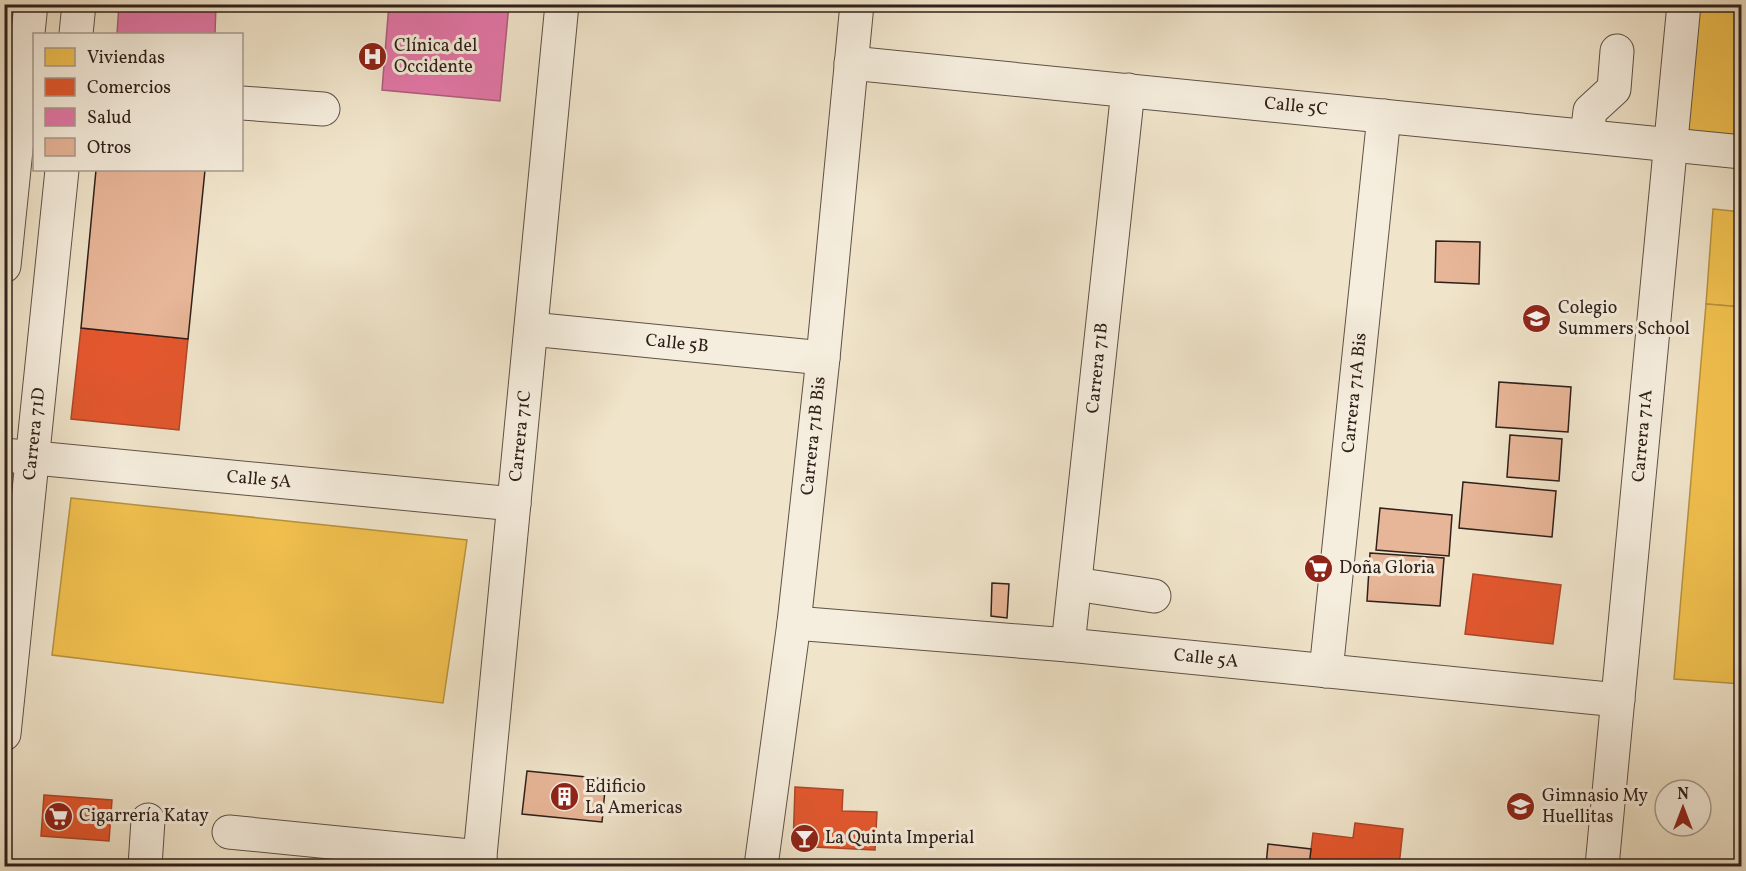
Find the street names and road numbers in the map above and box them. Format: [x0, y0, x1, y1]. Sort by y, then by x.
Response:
street label: Calle 5C [1263, 91, 1329, 123]
street label: Carrera 71B [1081, 321, 1115, 415]
street label: Calle 5B [644, 328, 710, 360]
street label: Carrera 71A Bis [1336, 332, 1374, 454]
street label: Carrera 71B Bis [795, 375, 833, 497]
street label: Carrera 71D [18, 386, 52, 482]
street label: Carrera 71A [1627, 388, 1660, 483]
street label: Carrera 71C [504, 389, 538, 483]
street label: Calle 5A [226, 465, 293, 495]
street label: Calle 5A [1172, 643, 1240, 675]

